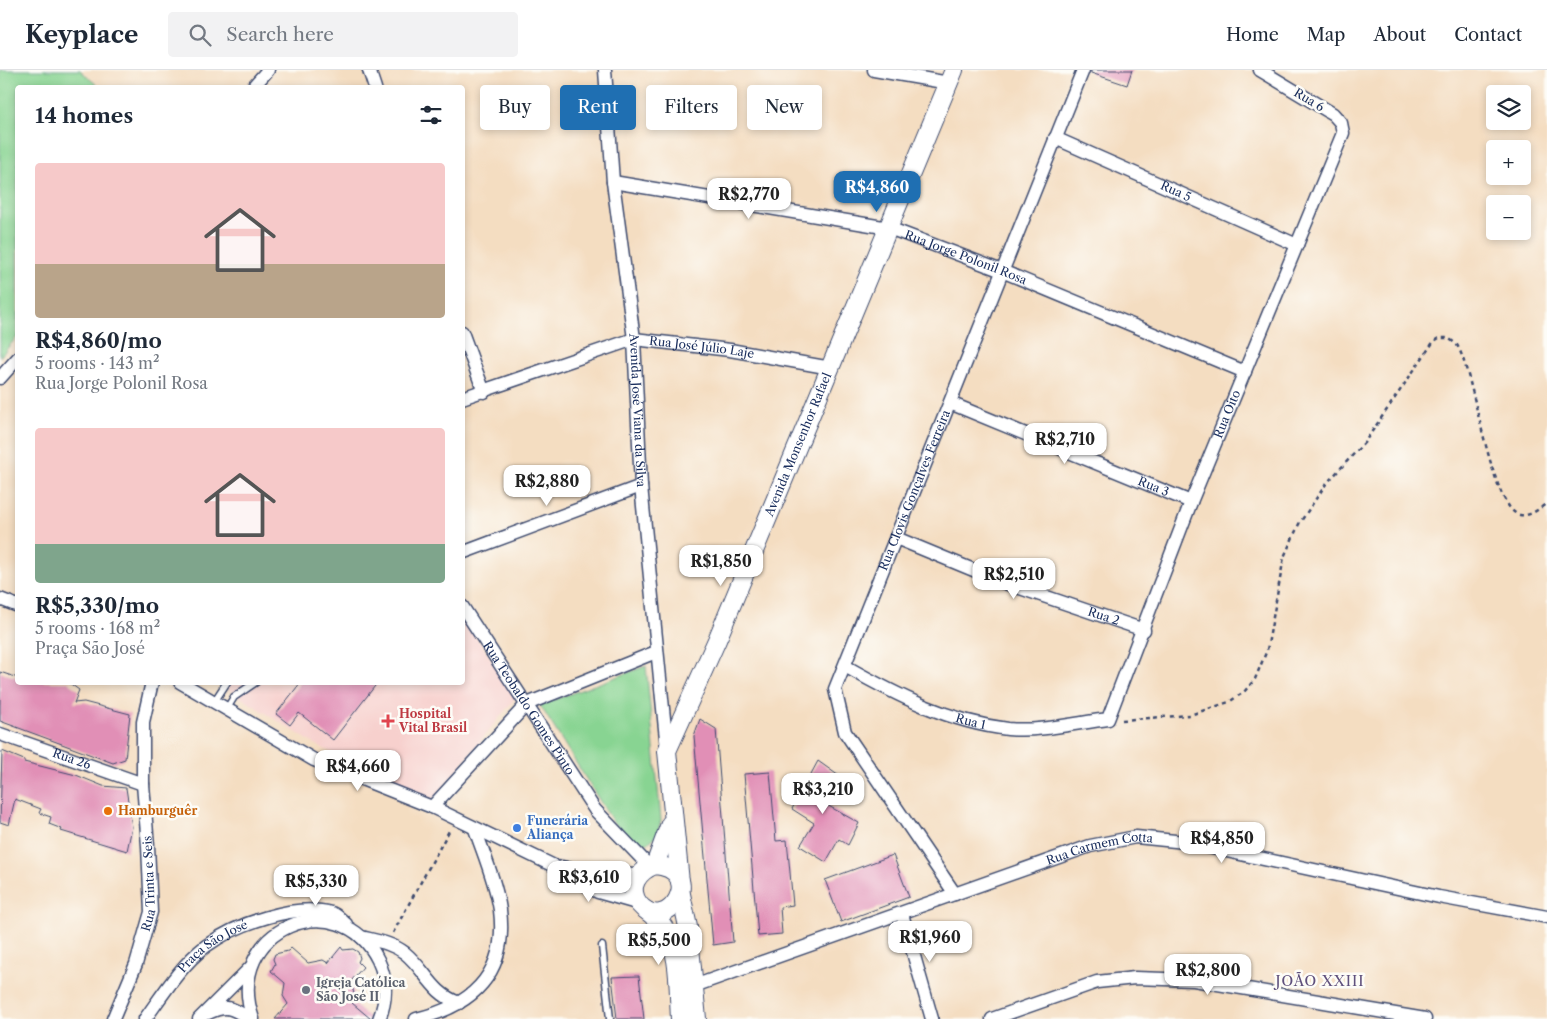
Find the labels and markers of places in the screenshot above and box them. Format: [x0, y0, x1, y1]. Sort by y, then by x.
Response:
pin: R$4,860 [831, 170, 923, 213]
pin: R$2,770 [703, 178, 795, 220]
pin: R$2,710 [1019, 422, 1111, 465]
pin: R$2,880 [501, 464, 593, 507]
pin: R$1,850 [675, 544, 767, 587]
pin: R$2,510 [968, 558, 1060, 600]
place label: Hospital Vital Brasil [398, 706, 467, 735]
marker: Hospital Vital Brasil [381, 714, 395, 728]
pin: R$4,660 [312, 750, 404, 792]
pin: R$3,210 [777, 772, 869, 815]
place label: Hamburguêr [118, 803, 197, 818]
marker: Hamburguêr [102, 805, 114, 817]
place label: Funerária Aliança [526, 813, 589, 842]
marker: Funerária Aliança [511, 822, 523, 834]
pin: R$4,850 [1176, 822, 1268, 864]
pin: R$3,610 [543, 860, 635, 903]
pin: R$5,330 [270, 864, 362, 907]
pin: R$1,960 [884, 920, 976, 963]
pin: R$5,500 [613, 924, 705, 966]
pin: R$2,800 [1162, 954, 1254, 996]
place label: Igreja Católica São José II [316, 975, 407, 1004]
marker: Igreja Católica São José II [300, 984, 312, 996]

